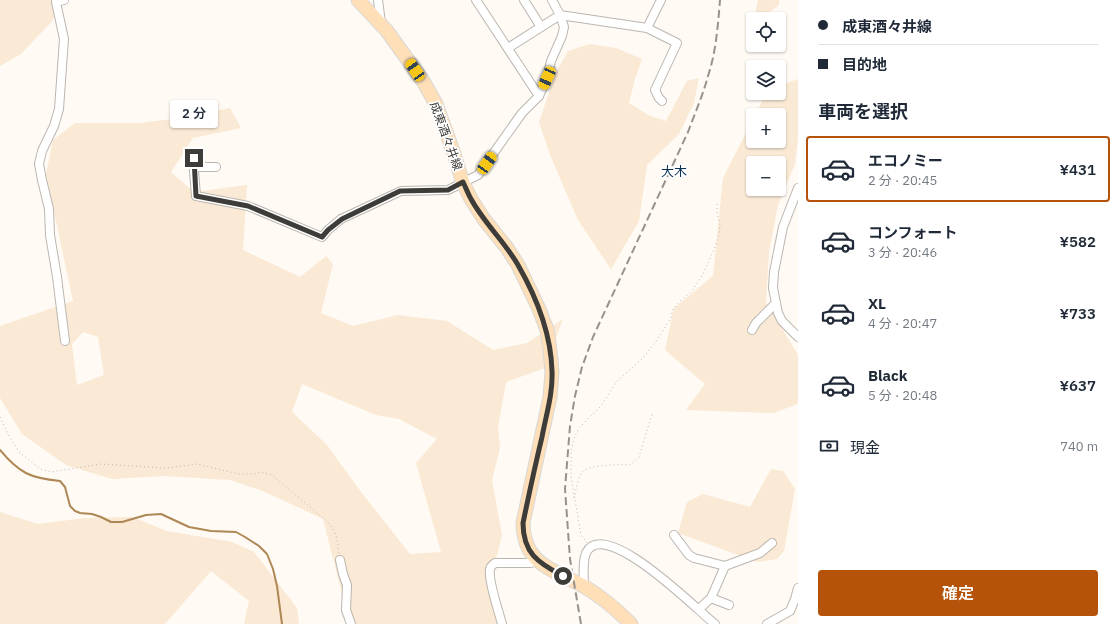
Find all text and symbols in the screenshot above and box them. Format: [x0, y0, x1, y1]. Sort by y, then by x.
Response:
map controls [746, 12, 786, 196]
button: locate [746, 12, 786, 52]
text: 成東酒々井線 [842, 17, 932, 36]
text: 目的地 [842, 55, 887, 74]
car [403, 57, 427, 83]
button: layers [746, 60, 786, 100]
car [537, 65, 557, 91]
street label: 成東酒々井線 [427, 99, 466, 172]
callout: 2 分 [170, 100, 218, 128]
text: 車両を選択 [818, 100, 908, 123]
text: 2 分 [182, 105, 206, 122]
button: + [746, 108, 786, 148]
route end [185, 149, 203, 167]
car [475, 150, 499, 176]
icon: car [820, 151, 856, 187]
text: エコノミー [868, 151, 943, 170]
button: − [746, 156, 786, 196]
text: ¥431 [1059, 160, 1096, 179]
district label: 大木 [661, 163, 687, 180]
text: 2 分 · 20:45 [868, 172, 937, 189]
icon: car [820, 223, 856, 259]
text: コンフォート [868, 223, 958, 242]
text: ¥582 [1059, 232, 1096, 251]
text: 3 分 · 20:46 [868, 244, 937, 261]
text: XL [868, 294, 886, 313]
icon: car [820, 295, 856, 331]
text: ¥733 [1059, 304, 1096, 323]
text: 4 分 · 20:47 [868, 315, 937, 332]
text: Black [868, 366, 908, 385]
icon: car [820, 367, 856, 403]
text: ¥637 [1059, 376, 1096, 395]
text: 5 分 · 20:48 [868, 387, 937, 404]
icon: cash [818, 435, 840, 457]
text: 現金 [850, 438, 880, 457]
text: 740 m [1060, 438, 1098, 455]
route start [554, 567, 572, 585]
button: 確定 [818, 570, 1098, 616]

